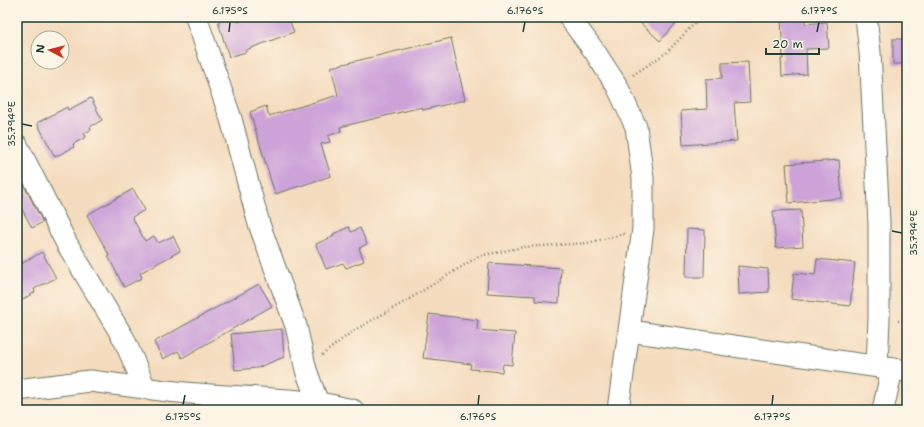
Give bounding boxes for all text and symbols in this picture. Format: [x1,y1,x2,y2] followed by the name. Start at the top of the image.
[212,4,248,17] text: 6.175°S
[507,4,544,17] text: 6.176°S
[801,4,838,17] text: 6.177°S
[30,30,70,70] north arrow
[766,30,819,56] scale bar
[772,36,803,52] text: 20 m
[33,43,49,54] text: N
[5,101,18,147] text: 35.794°E
[907,210,920,256] text: 35.794°E
[165,410,201,423] text: 6.175°S
[460,410,497,423] text: 6.176°S
[754,410,791,423] text: 6.177°S

